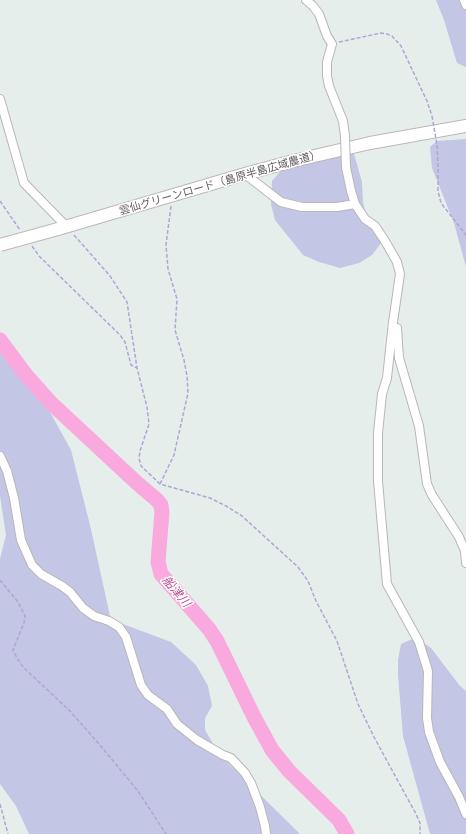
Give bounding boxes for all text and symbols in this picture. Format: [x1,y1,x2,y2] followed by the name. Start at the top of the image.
[118,148,322,218] street label: 雲仙グリーンロード（島原半島広域農道）
[159,574,193,610] water label: 船津川

